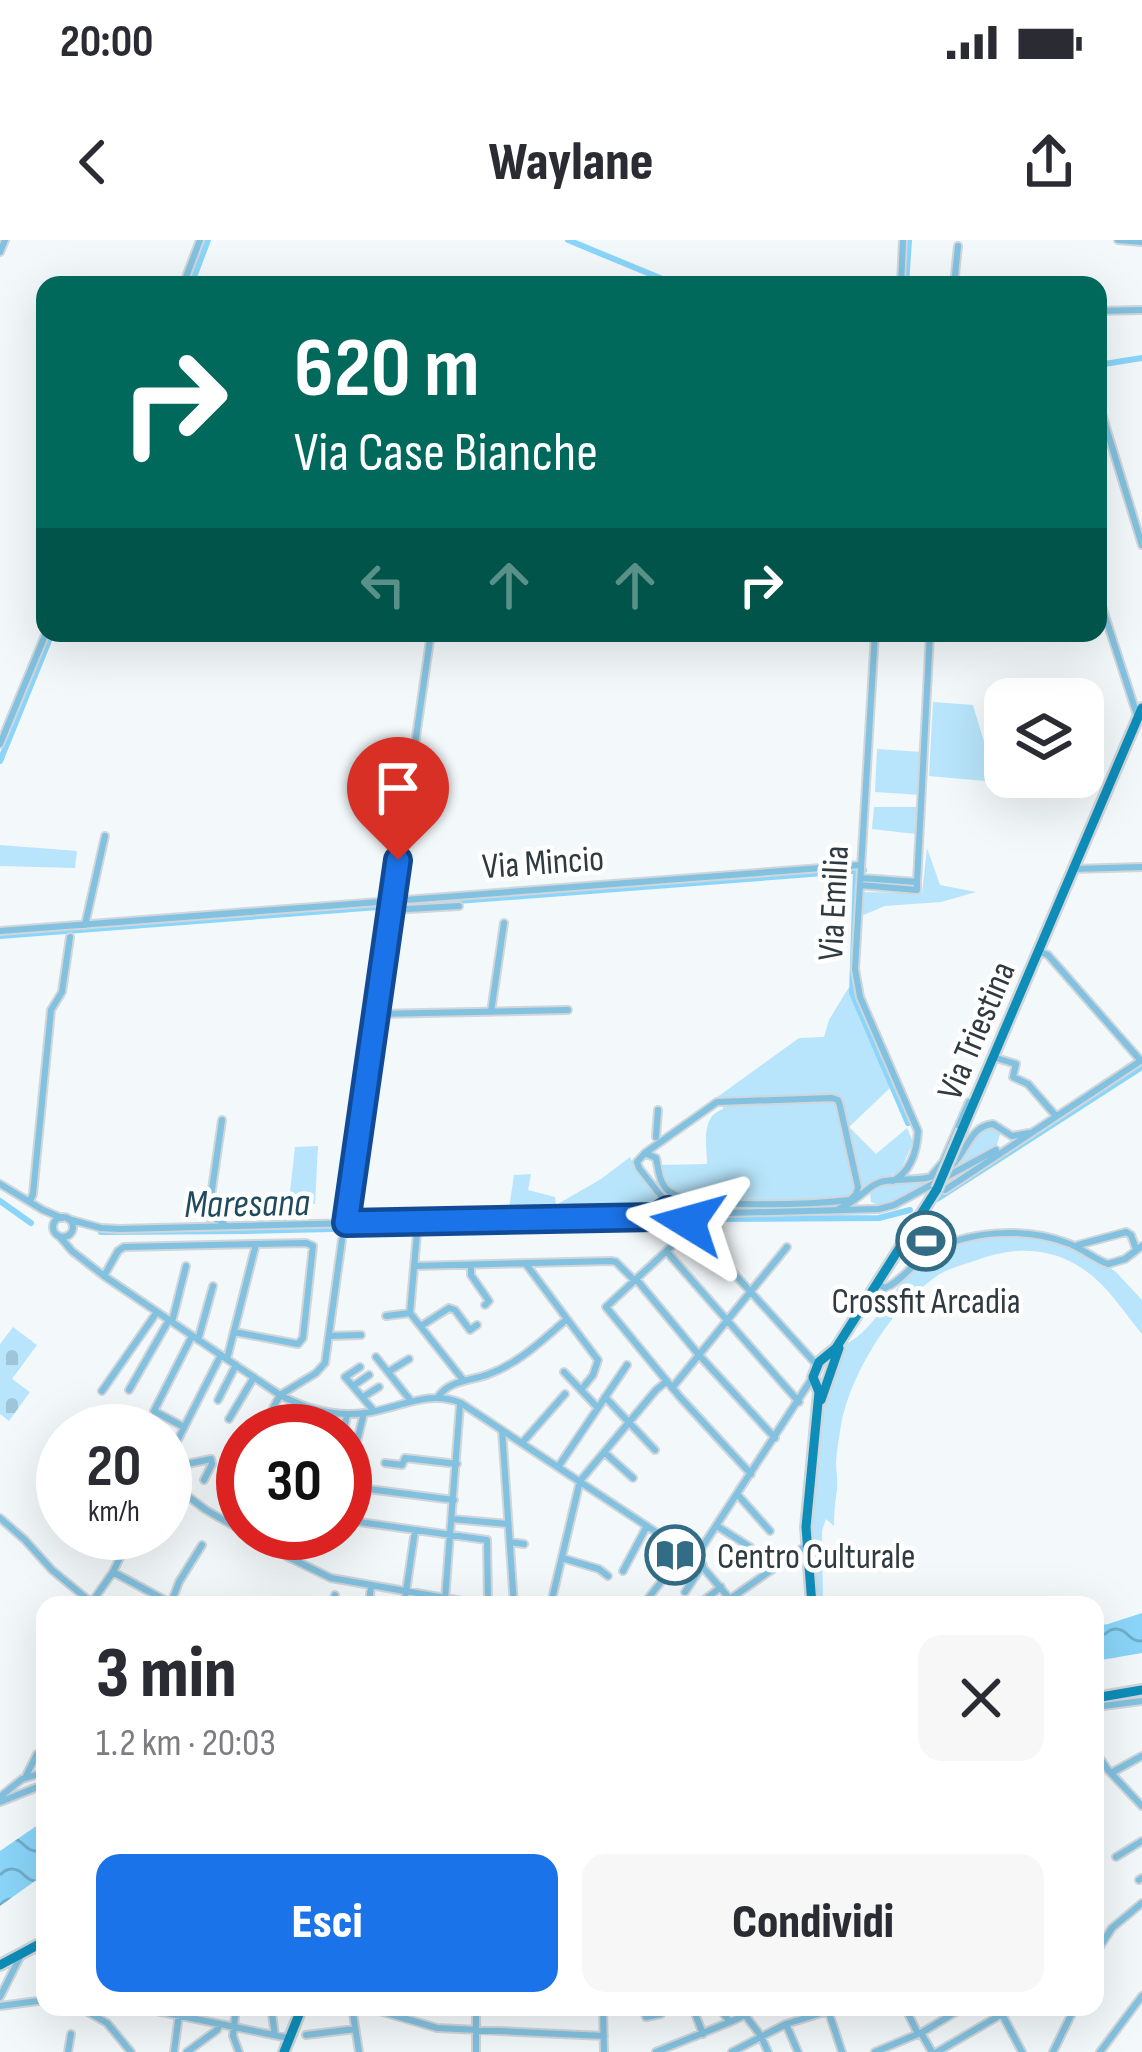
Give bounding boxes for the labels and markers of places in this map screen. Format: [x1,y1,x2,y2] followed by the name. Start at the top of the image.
[347,737,449,860] pin
[895,1210,957,1272] sports icon: Crossfit Arcadia
[831,1281,1021,1324] place label: Crossfit Arcadia
[644,1524,706,1586] library icon: Centro Culturale
[717,1536,916,1579] place label: Centro Culturale

